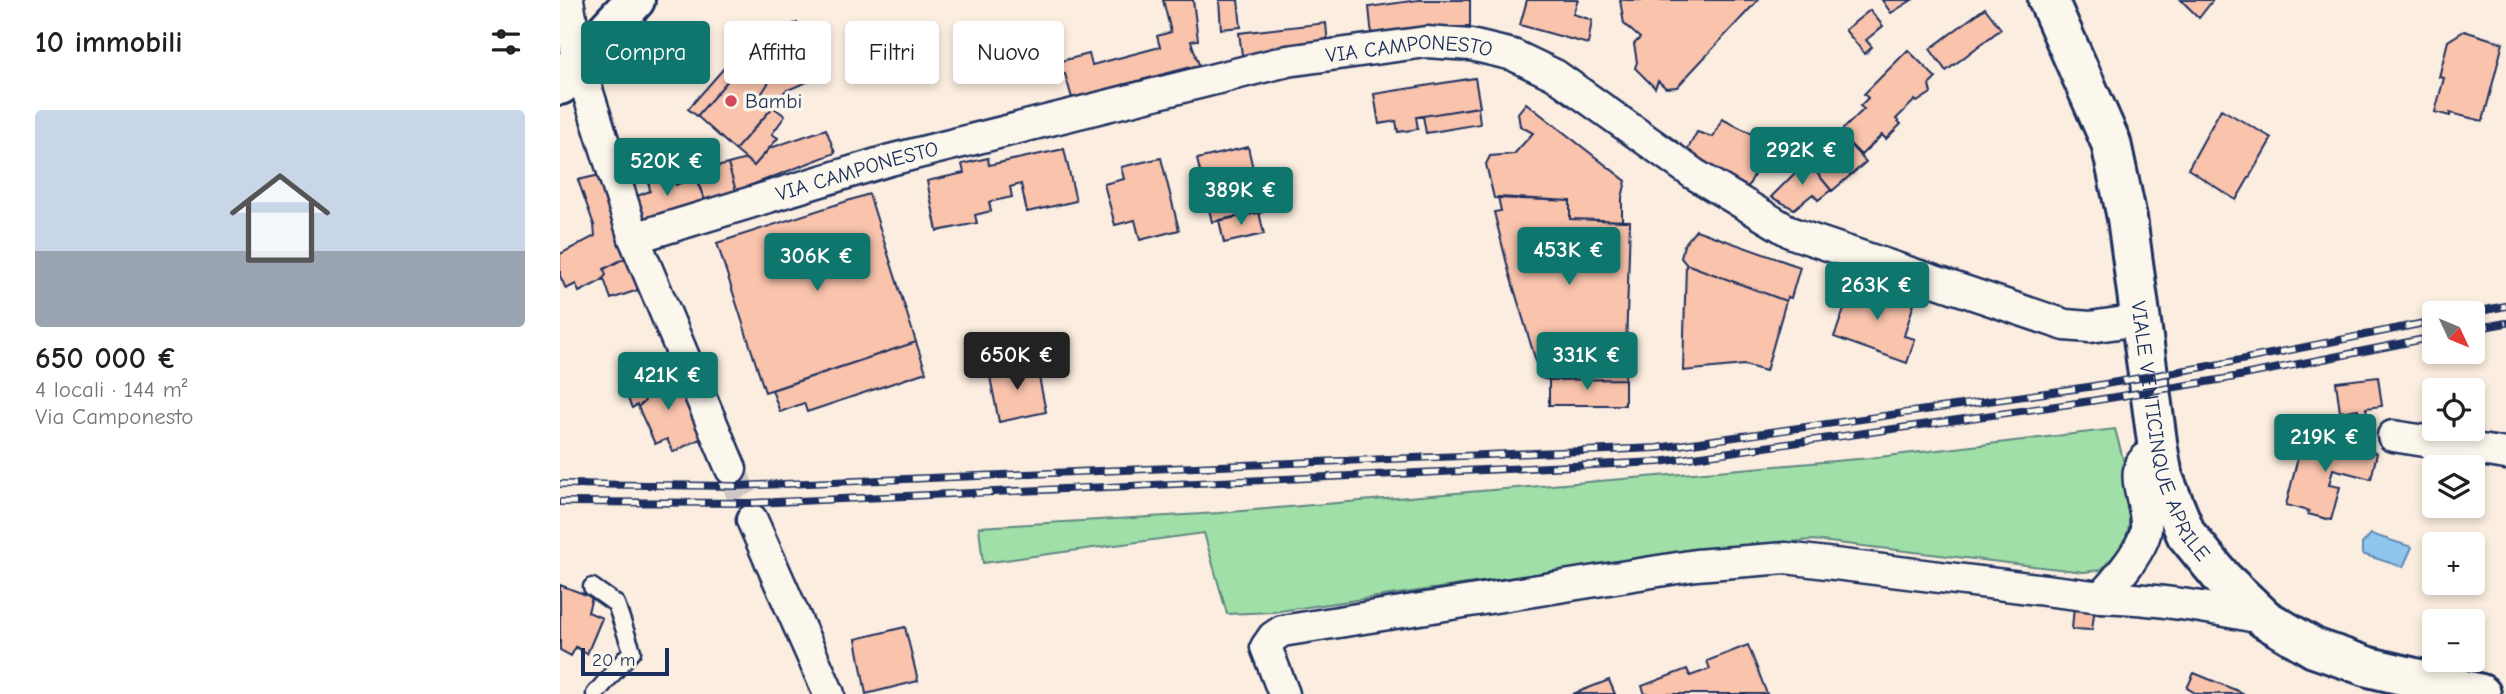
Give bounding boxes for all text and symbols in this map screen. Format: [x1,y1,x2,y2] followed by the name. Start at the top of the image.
[581,21,710,84] chip: Compra
[724,21,831,84] chip: Affitta
[845,21,939,84] chip: Filtri
[953,21,1064,84] chip: Nuovo
[487,23,525,61] icon: filters
[35,25,183,60] text: 10 immobili
[1324,29,1495,68] street label: VIA CAMPONESTO
[745,89,802,113] place label: Bambi
[723,93,739,109] marker: Bambi
[1745,128,1859,187] pin: 292K €
[773,136,941,206] street label: VIA CAMPONESTO
[1766,136,1838,163] text: 292K €
[610,138,724,198] pin: 520K €
[630,147,704,174] text: 520K €
[217,155,343,281] icon: home
[1184,168,1298,227] pin: 389K €
[1205,176,1277,203] text: 389K €
[1512,228,1626,287] pin: 453K €
[760,233,874,293] pin: 306K €
[1533,236,1605,263] text: 453K €
[780,242,854,269] text: 306K €
[1820,262,1934,322] pin: 263K €
[1841,271,1913,298] text: 263K €
[2126,300,2215,566] street label: VIALE VENTICINQUE APRILE
[2422,301,2485,364] north arrow
[2422,301,2485,672] map controls
[960,332,1074,392] pin: 650K €
[1530,332,1644,392] pin: 331K €
[35,341,177,376] text: 650 000 €
[980,341,1054,368] text: 650K €
[1553,341,1621,368] text: 331K €
[611,352,725,412] pin: 421K €
[634,361,702,388] text: 421K €
[35,376,187,403] text: 4 locali · 144 m²
[2422,378,2485,441] button: locate
[35,403,193,430] text: Via Camponesto
[2268,414,2382,474] pin: 219K €
[2290,423,2360,450] text: 219K €
[2422,455,2485,518] button: layers
[2422,532,2485,595] button: +
[2422,609,2485,672] button: −
[581,645,668,677] scale bar
[592,649,636,671] text: 20 m

